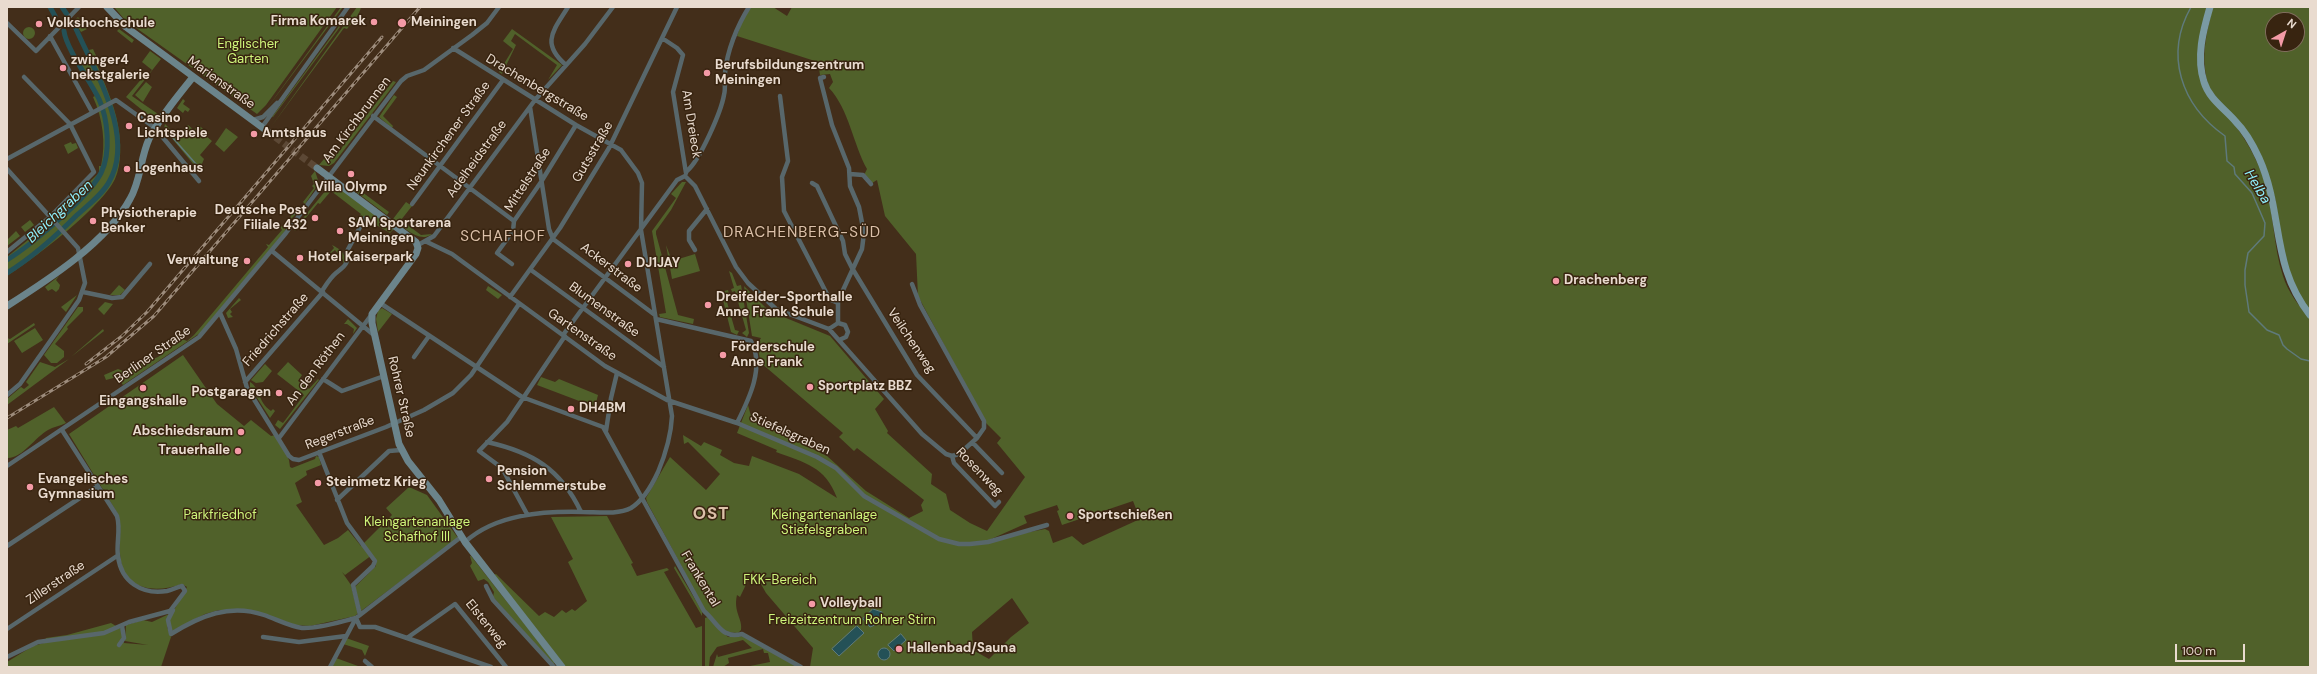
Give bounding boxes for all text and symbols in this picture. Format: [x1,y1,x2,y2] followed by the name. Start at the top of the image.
[2265,12,2305,52] north arrow
[271,14,366,30] place label: Firma Komarek
[411,15,477,31] place label: Meiningen
[2284,15,2299,31] text: N
[47,16,155,32] place label: Volkshochschule
[369,17,379,27] marker: Firma Komarek
[396,17,408,29] marker: Meiningen
[34,19,44,29] marker: Volkshochschule
[217,37,279,68] park label: Englischer Garten
[483,51,591,125] street label: Drachenbergstraße
[71,53,150,84] place label: zwinger4 nekstgalerie
[184,53,258,113] street label: Marienstraße
[715,58,864,89] place label: Berufsbildungszentrum Meiningen
[58,63,68,73] marker: zwinger4 nekstgalerie
[702,68,712,78] marker: Berufsbildungszentrum Meiningen
[319,74,395,166] street label: Am Kirchbrunnen
[404,78,494,194] street label: Neunkirchener Straße
[678,89,704,159] street label: Am Dreieck
[137,111,207,142] place label: Casino Lichtspiele
[444,117,510,201] street label: Adelheidstraße
[569,119,617,185] street label: Gutsstraße
[124,121,134,131] marker: Casino Lichtspiele
[262,126,327,142] place label: Amtshaus
[249,129,259,139] marker: Amtshaus
[501,145,555,215] street label: Mittelstraße
[135,161,203,177] place label: Logenhaus
[122,164,132,174] marker: Logenhaus
[2240,167,2274,207] water label: Helba
[346,169,356,179] marker: Villa Olymp
[23,177,97,247] water label: Bleichgraben
[315,180,387,196] place label: Villa Olymp
[215,203,307,234] place label: Deutsche Post Filiale 432
[101,206,197,237] place label: Physiotherapie Benker
[310,213,320,223] marker: Deutsche Post Filiale 432
[88,216,98,226] marker: Physiotherapie Benker
[348,216,451,247] place label: SAM Sportarena Meiningen
[723,224,881,242] district label: DRACHENBERG-SÜD
[335,226,345,236] marker: SAM Sportarena Meiningen
[460,228,546,246] district label: SCHAFHOF
[577,240,645,296] street label: Ackerstraße
[308,250,413,266] place label: Hotel Kaiserpark
[167,253,239,269] place label: Verwaltung
[295,253,305,263] marker: Hotel Kaiserpark
[242,256,252,266] marker: Verwaltung
[636,256,680,272] place label: DJ1JAY
[623,259,633,269] marker: DJ1JAY
[1564,273,1647,289] place label: Drachenberg
[1551,276,1561,286] marker: Drachenberg
[566,279,642,341] street label: Blumenstraße
[240,290,312,370] street label: Friedrichstraße
[716,290,852,321] place label: Dreifelder-Sporthalle Anne Frank Schule
[703,300,713,310] marker: Dreifelder-Sporthalle Anne Frank Schule
[883,305,939,377] street label: Veilchenweg
[545,306,619,364] street label: Gartenstraße
[112,323,194,387] street label: Berliner Straße
[283,329,349,409] street label: An den Röthen
[731,340,815,371] place label: Förderschule Anne Frank
[718,350,728,360] marker: Förderschule Anne Frank
[384,355,418,439] street label: Rohrer Straße
[818,379,912,395] place label: Sportplatz BBZ
[805,382,815,392] marker: Sportplatz BBZ
[138,383,148,393] marker: Eingangshalle
[191,385,271,401] place label: Postgaragen
[274,388,284,398] marker: Postgaragen
[99,394,187,410] place label: Eingangshalle
[579,401,626,417] place label: DH4BM
[566,404,576,414] marker: DH4BM
[747,409,833,459] street label: Stiefelsgraben
[303,413,377,453] street label: Regerstraße
[132,424,233,440] place label: Abschiedsraum
[236,427,246,437] marker: Abschiedsraum
[158,443,230,459] place label: Trauerhalle
[952,445,1006,499] street label: Rosenweg
[233,446,243,456] marker: Trauerhalle
[497,464,606,495] place label: Pension Schlemmerstube
[38,472,128,503] place label: Evangelisches Gymnasium
[484,474,494,484] marker: Pension Schlemmerstube
[326,475,427,491] place label: Steinmetz Krieg
[313,478,323,488] marker: Steinmetz Krieg
[25,482,35,492] marker: Evangelisches Gymnasium
[693,505,729,525] district label: OST
[183,508,257,524] park label: Parkfriedhof
[771,508,877,539] park label: Kleingartenanlage Stiefelsgraben
[1078,508,1172,524] place label: Sportschießen
[1065,511,1075,521] marker: Sportschießen
[364,515,470,546] park label: Kleingartenanlage Schafhof III
[677,548,723,610] street label: Frankental
[24,558,88,608] street label: Zillerstraße
[743,573,817,589] park label: FKK-Bereich
[820,596,882,612] place label: Volleyball
[462,597,510,651] street label: Elsterweg
[807,599,817,609] marker: Volleyball
[768,613,936,629] park label: Freizeitzentrum Rohrer Stirn
[2177,636,2247,662] scale bar
[907,641,1016,657] place label: Hallenbad/Sauna
[2182,643,2216,659] text: 100 m
[894,644,904,654] marker: Hallenbad/Sauna

